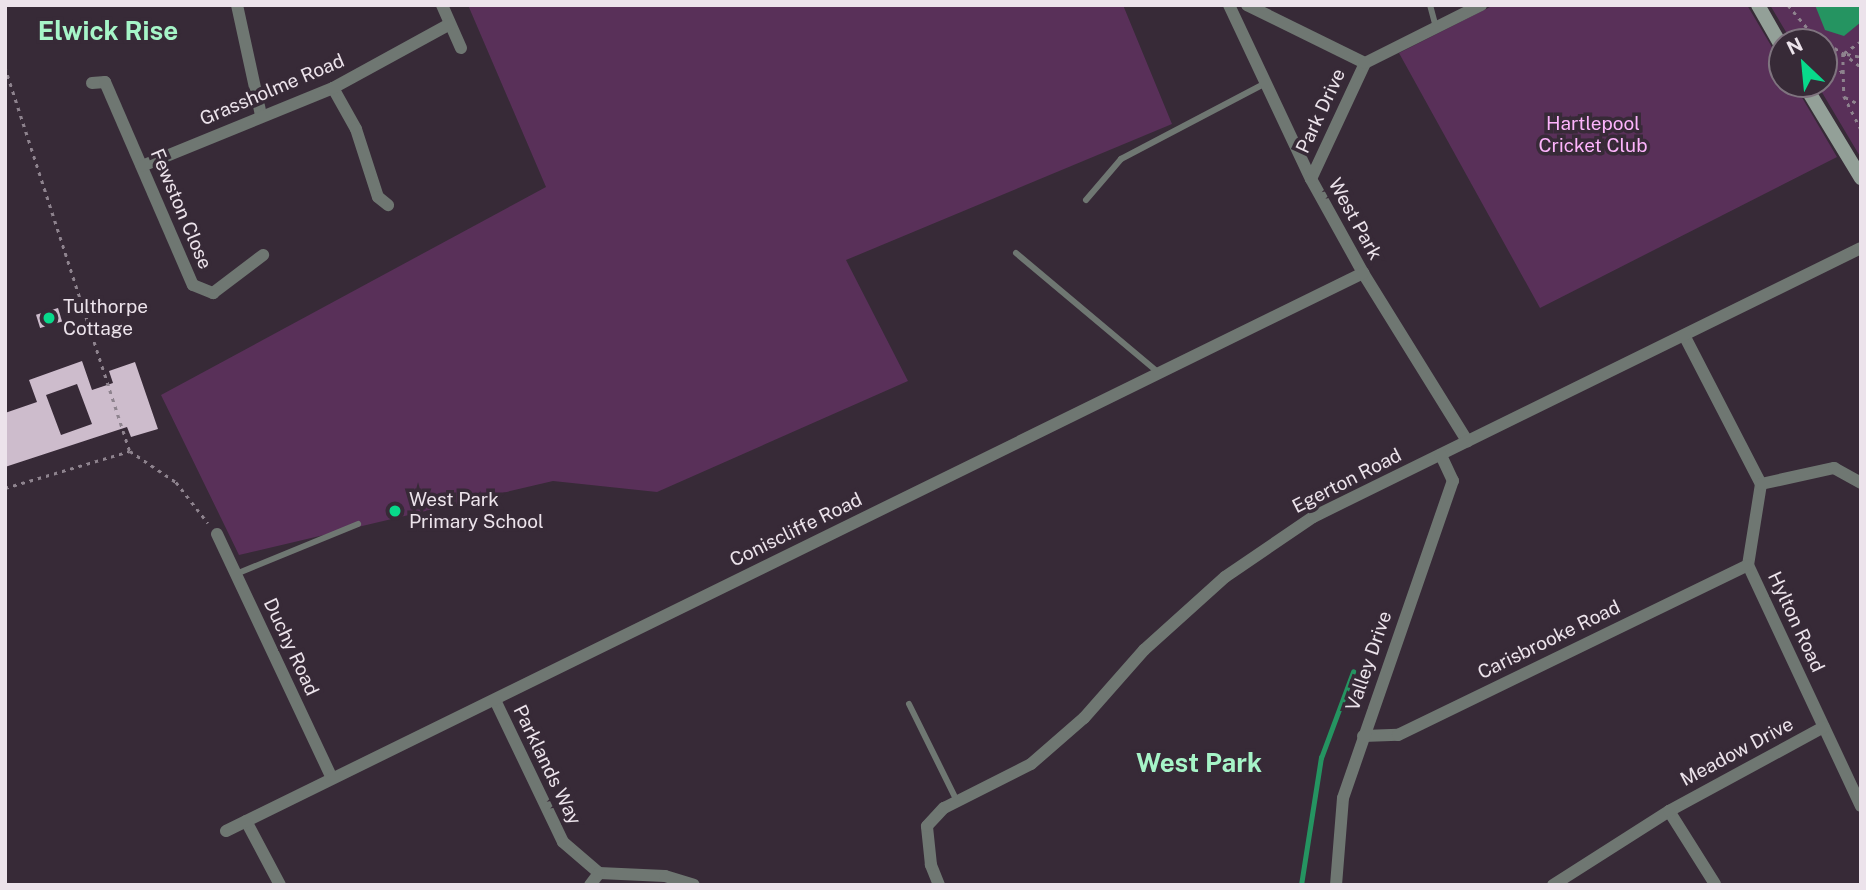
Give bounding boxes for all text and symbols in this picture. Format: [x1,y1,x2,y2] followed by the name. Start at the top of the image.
[38,15,178,47] district label: Elwick Rise
[1768,28,1838,98] north arrow
[1783,33,1806,59] text: N
[196,49,348,131] street label: Grassholme Road
[1292,65,1350,157] street label: Park Drive
[1539,113,1647,157] park label: Hartlepool Cricket Club
[145,145,217,273] street label: Fewston Close
[1323,174,1387,264] street label: West Park
[63,296,148,340] place label: Tulthorpe Cottage
[41,310,57,326] marker: Tulthorpe Cottage
[1289,444,1405,518] street label: Egerton Road
[726,488,866,572] street label: Coniscliffe Road
[409,489,544,533] place label: West Park Primary School
[387,503,403,519] marker: West Park Primary School
[1763,568,1829,676] street label: Hylton Road
[259,595,323,699] street label: Duchy Road
[1474,596,1624,684] street label: Carisbrooke Road
[1341,608,1397,714] street label: Valley Drive
[508,701,586,829] street label: Parklands Way
[1677,713,1797,791] street label: Meadow Drive
[1136,747,1262,779] district label: West Park

